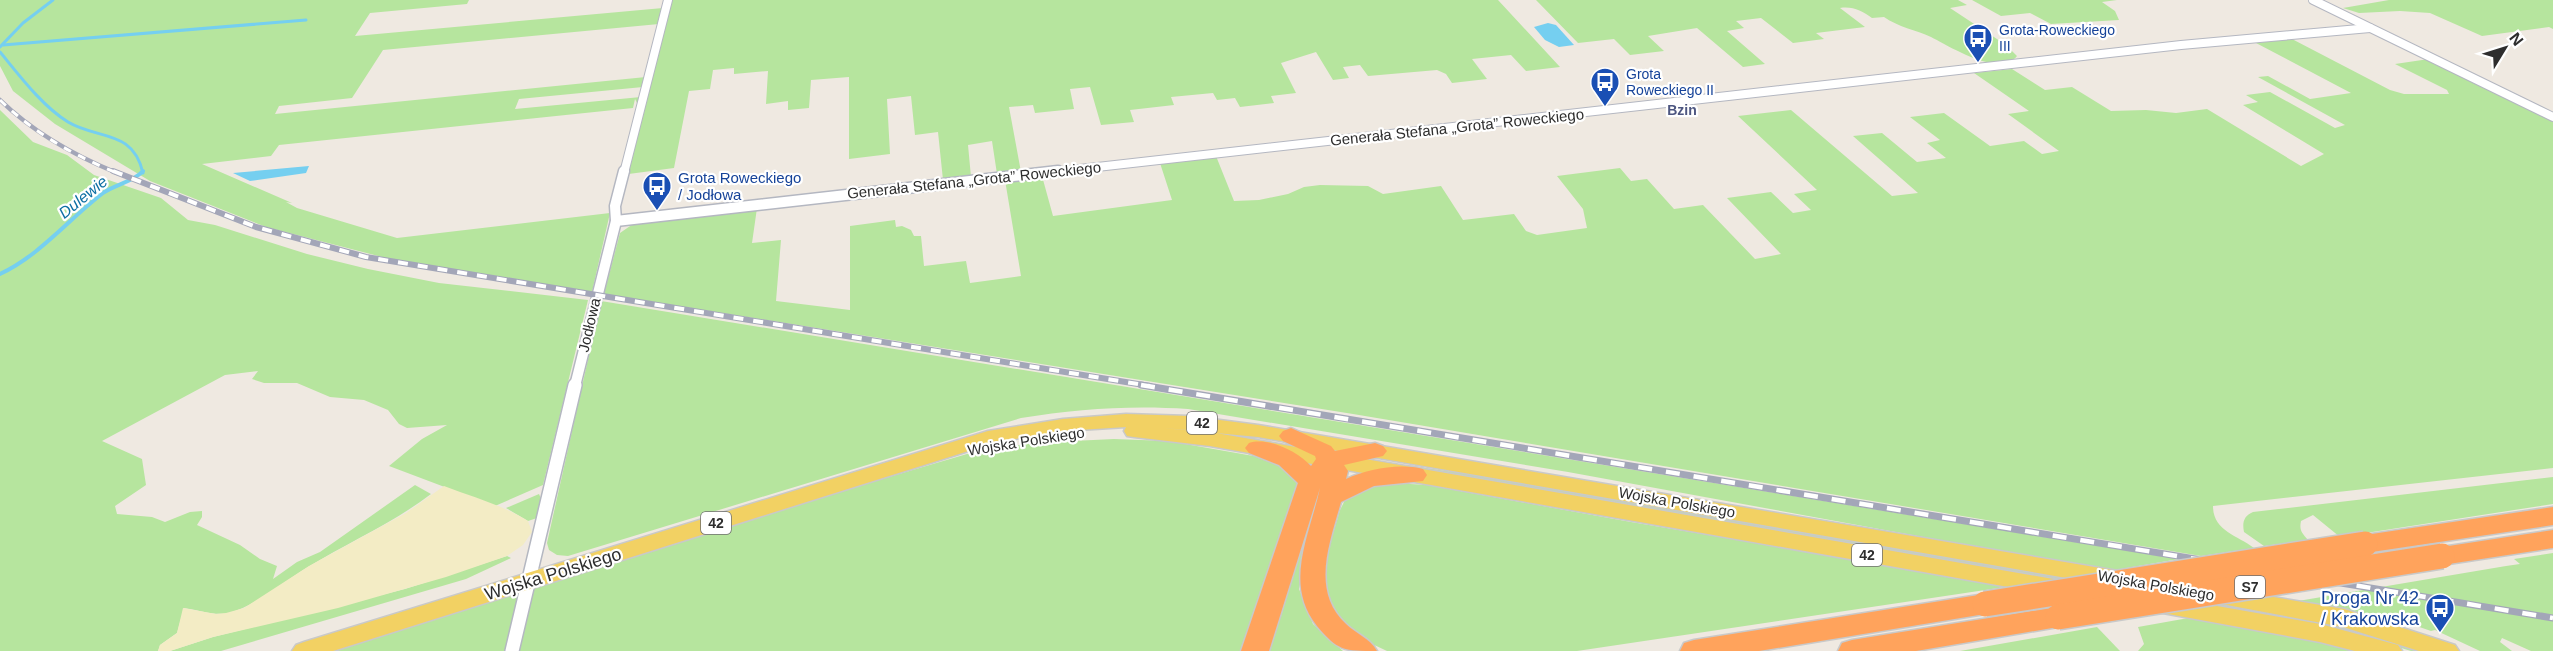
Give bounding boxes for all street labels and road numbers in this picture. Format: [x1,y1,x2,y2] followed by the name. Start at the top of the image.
[1329,105,1585,149] street label: Generała Stefana „Grota” Roweckiego
[846,158,1102,202] street label: Generała Stefana „Grota” Roweckiego
[575,296,604,354] street label: Jodłowa
[1187,412,1217,434] road number: 42
[966,423,1086,459] street label: Wojska Polskiego
[1617,483,1737,521] street label: Wojska Polskiego
[701,512,731,534] road number: 42
[482,544,624,604] street label: Wojska Polskiego
[1852,544,1882,566] road number: 42
[2096,566,2216,604] street label: Wojska Polskiego
[2235,576,2265,598] road number: S7

